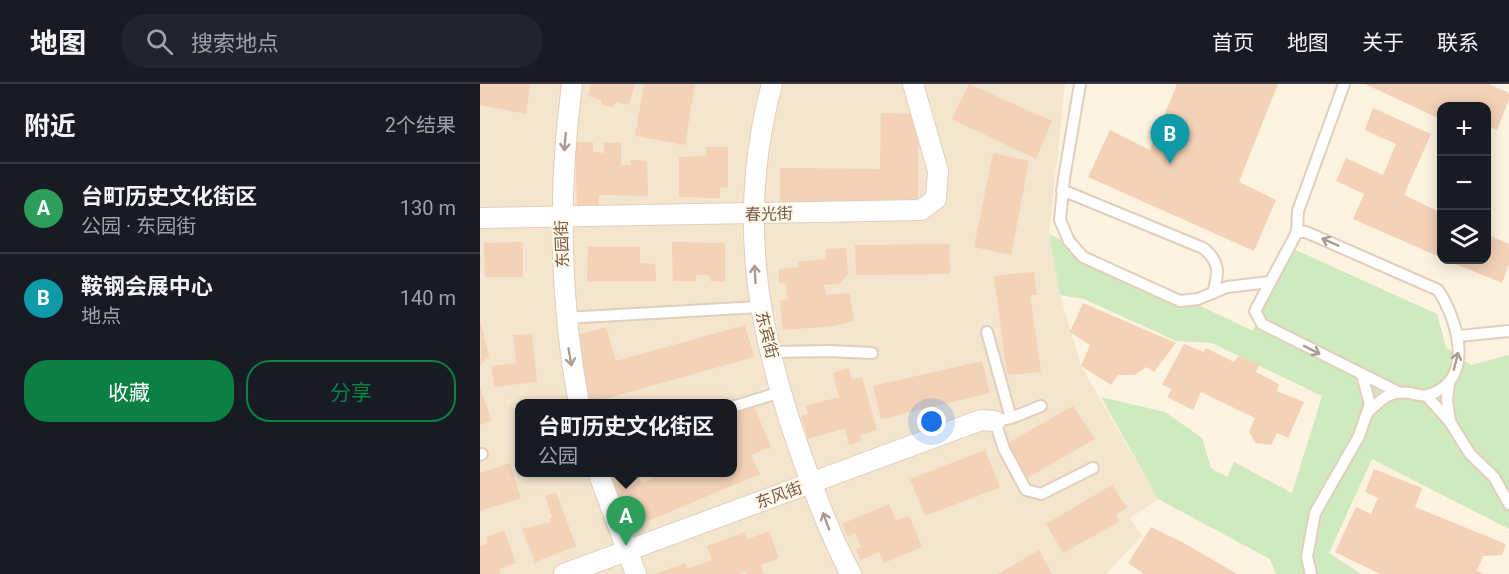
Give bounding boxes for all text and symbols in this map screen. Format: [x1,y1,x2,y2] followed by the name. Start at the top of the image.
[122,14,542,68] search box
[143,25,176,58] icon: search
[30,27,86,60] text: 地图
[191,31,279,56] text: 搜索地点
[1212,31,1254,55] text: 首页
[1287,31,1329,55] text: 地图
[1362,31,1404,55] text: 关于
[1437,31,1479,55] text: 联系
[1437,102,1491,264] map controls
[1437,102,1491,156] button: +
[24,111,76,141] text: 附近
[385,113,456,137] text: 2个结果
[1150,115,1190,164] pin: B
[559,132,570,151] one-way arrow
[1437,156,1491,210] button: −
[81,184,257,209] text: 台町历史文化街区
[37,196,50,220] text: A
[400,196,456,220] text: 130 m
[745,204,793,224] street label: 春光街
[1437,210,1491,264] button: layers
[81,214,196,238] text: 公园 · 东园街
[552,220,572,268] street label: 东园街
[1321,236,1339,248] one-way arrow
[750,264,761,284] one-way arrow
[81,274,213,299] text: 鞍钢会展中心
[37,286,50,310] text: B
[400,286,456,310] text: 140 m
[81,304,121,328] text: 地点
[752,309,782,361] street label: 东宾街
[1302,345,1320,356] one-way arrow
[565,347,576,367] one-way arrow
[1451,352,1463,371] one-way arrow
[24,360,234,422] button: 收藏
[246,360,456,422] button: 分享
[515,399,737,477] popup
[917,407,946,436] your location
[538,414,714,439] text: 台町历史文化街区
[538,444,578,468] text: 公园
[753,478,805,512] street label: 东风街
[606,496,646,546] pin: A
[819,513,830,531] one-way arrow

